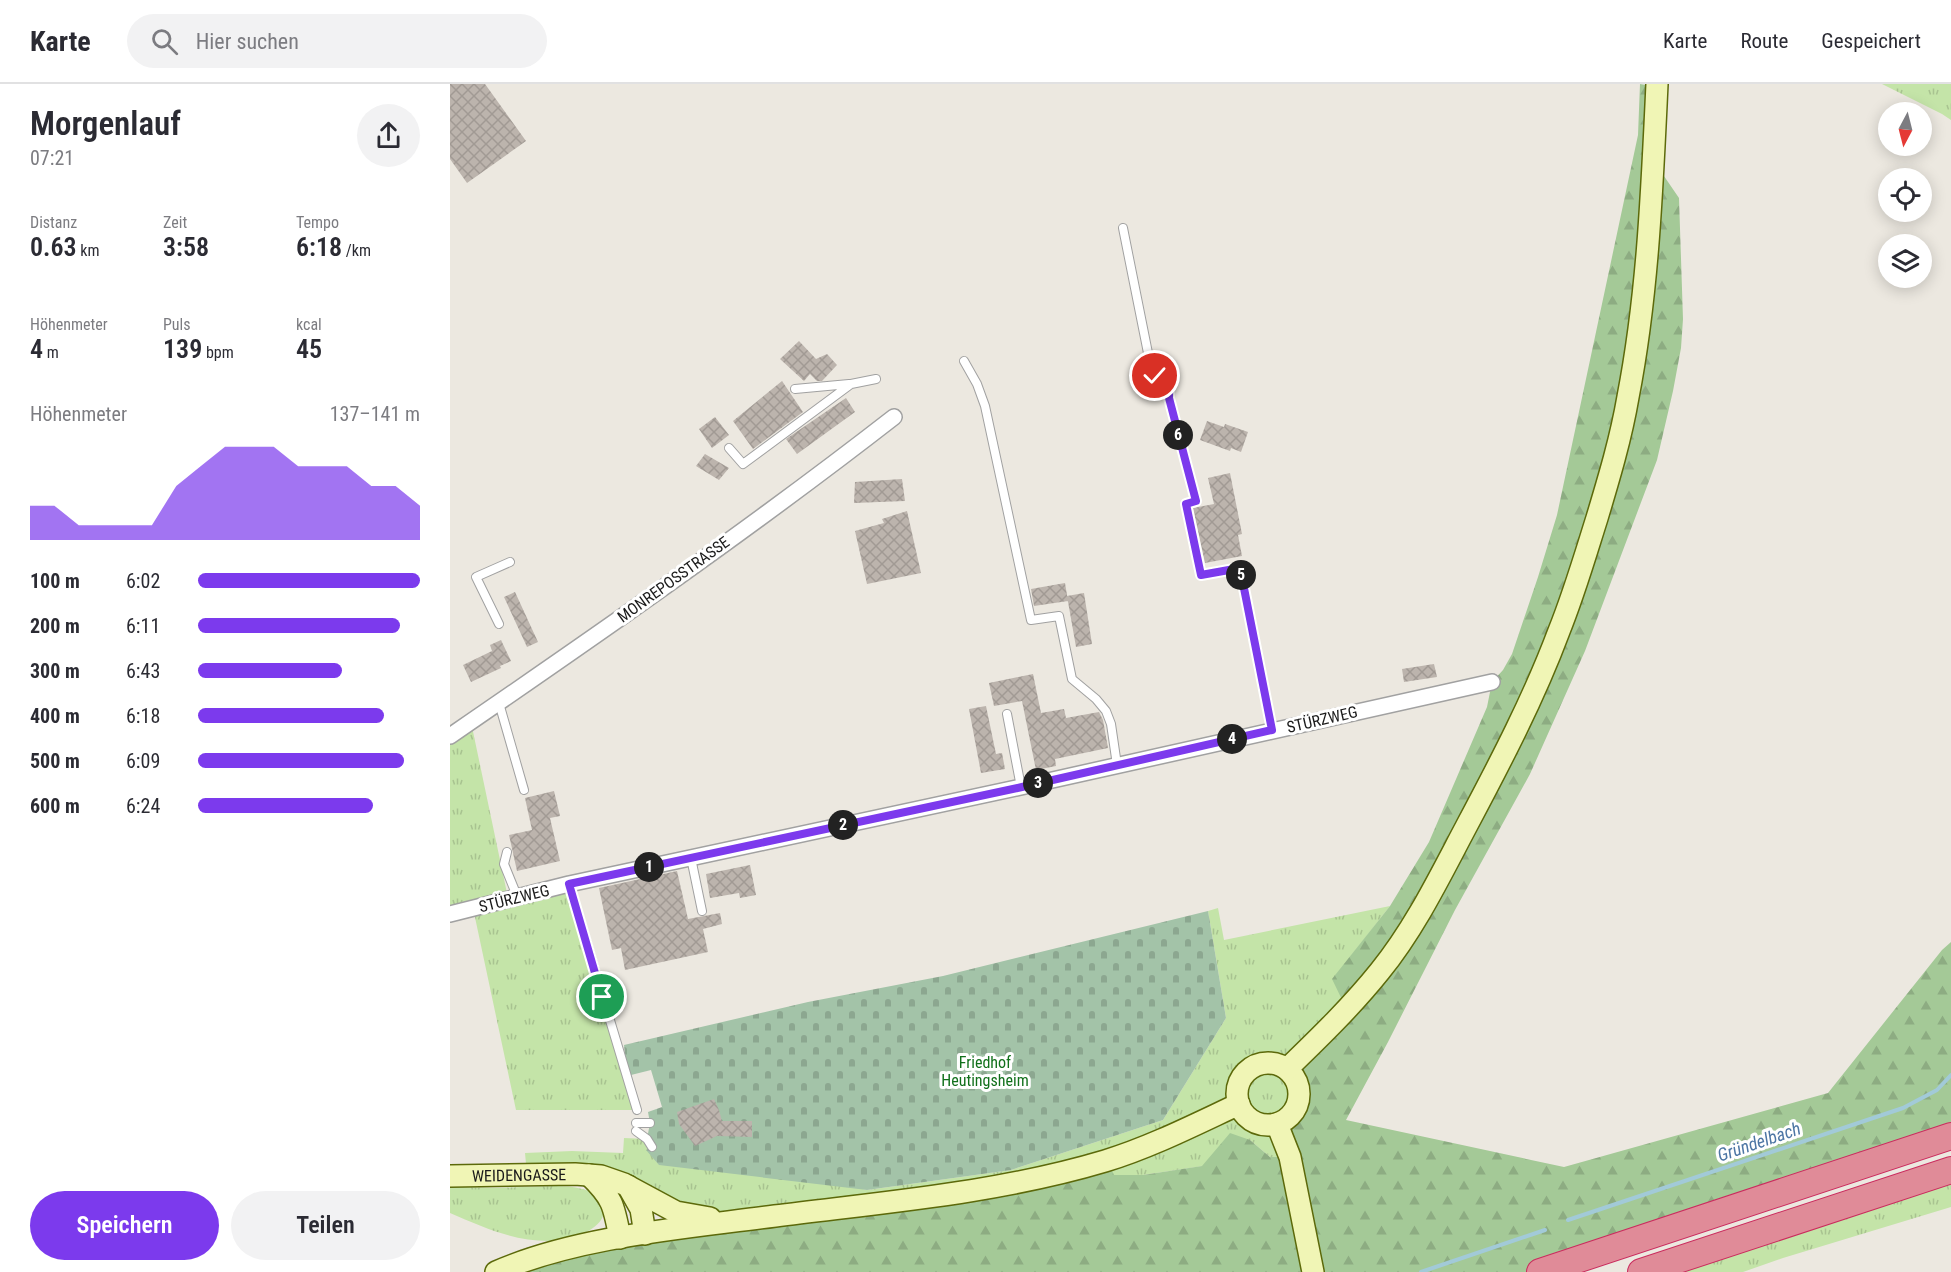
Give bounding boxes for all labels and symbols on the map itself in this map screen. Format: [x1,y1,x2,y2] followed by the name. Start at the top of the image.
[1878,102,1932,156] north arrow
[1129,350,1180,401] pin
[1163,420,1193,450] pin: 6
[614,532,733,626] street label: MONREPOSSTRASSE
[1226,560,1256,590] pin: 5
[1285,702,1359,737] street label: STÜRZWEG
[1217,724,1247,754] pin: 4
[1023,768,1053,798] pin: 3
[828,810,858,840] pin: 2
[634,852,664,882] pin: 1
[477,881,551,916] street label: STÜRZWEG
[576,971,627,1022] pin
[941,1053,1029,1090] park label: Friedhof Heutingsheim
[1714,1117,1803,1166] water label: Gründelbach
[472,1165,566,1186] street label: WEIDENGASSE

